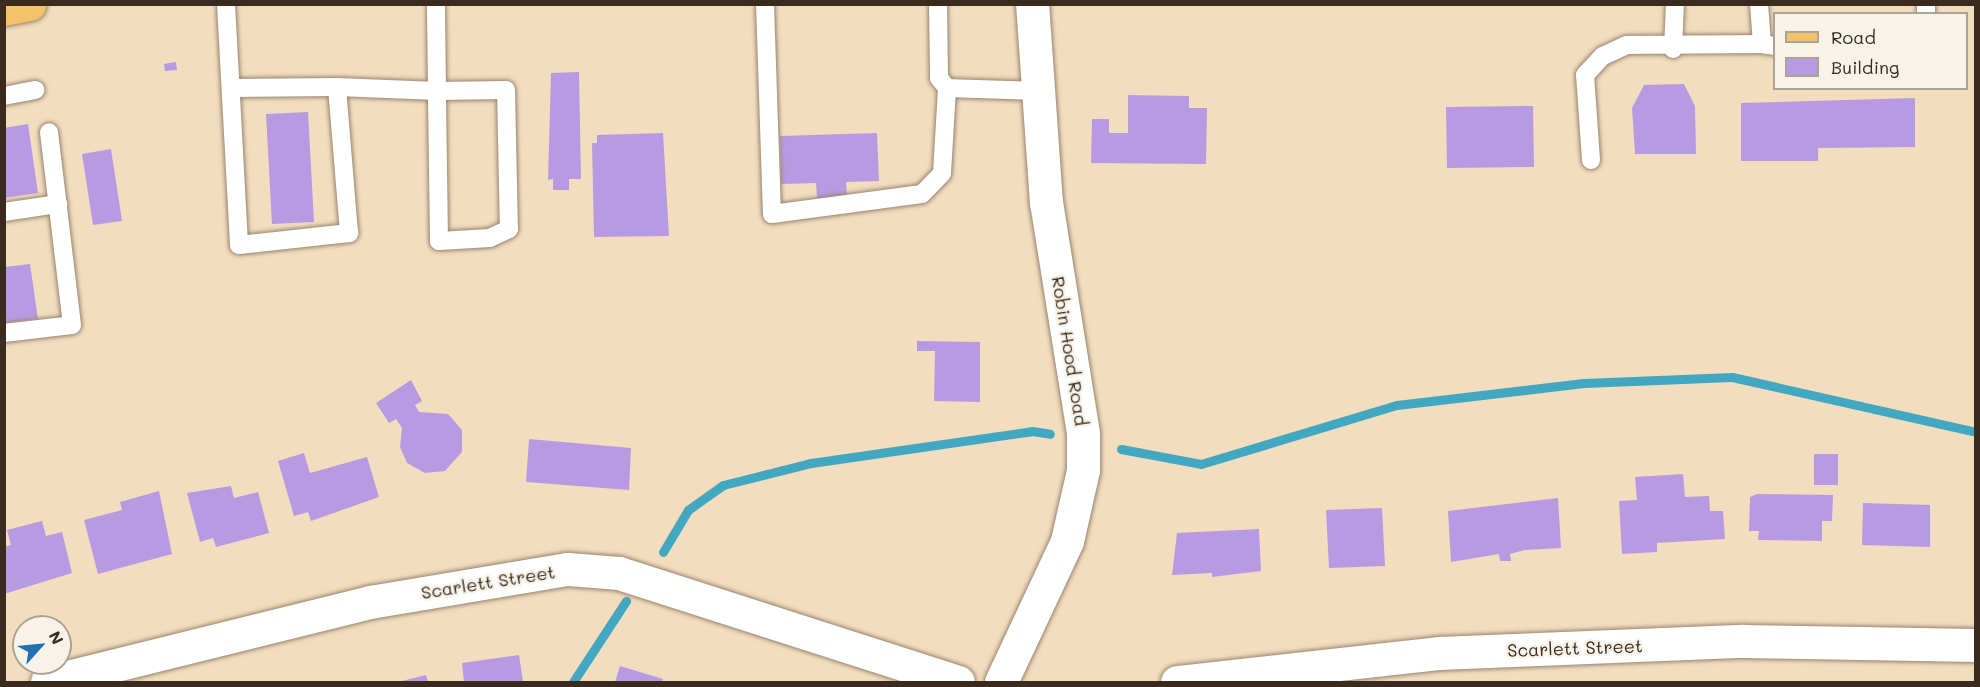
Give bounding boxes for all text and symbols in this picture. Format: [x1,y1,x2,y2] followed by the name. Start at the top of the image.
[1773,12,1968,90] legend
[1831,25,1876,49] text: Road
[1831,55,1899,79] text: Building
[1048,275,1092,427] street label: Robin Hood Road
[419,561,557,603] street label: Scarlett Street
[12,615,72,675] north arrow
[45,627,69,648] text: N
[1507,635,1643,661] street label: Scarlett Street

